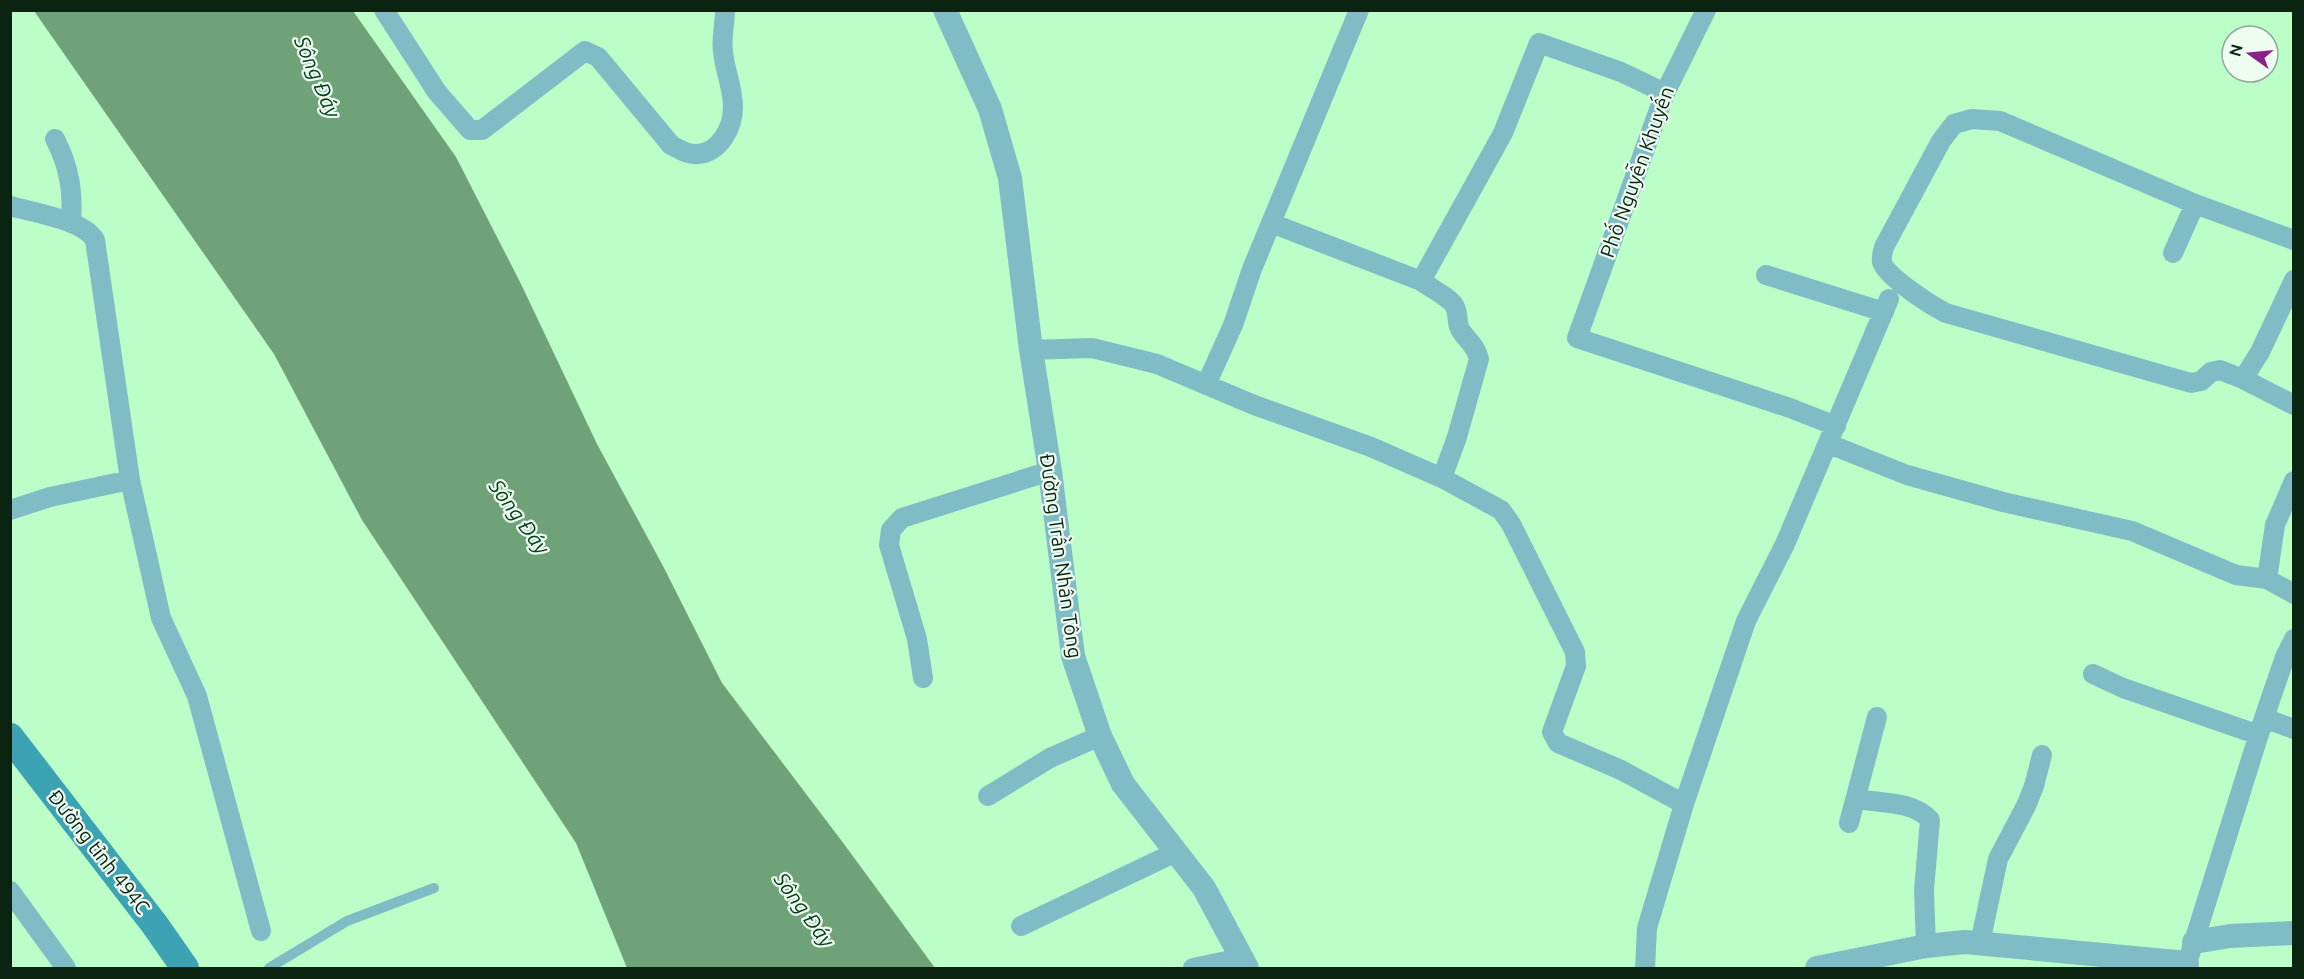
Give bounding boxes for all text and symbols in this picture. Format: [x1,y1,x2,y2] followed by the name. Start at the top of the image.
[2220,24,2280,84] north arrow
[290,31,346,122] water label: Sông Đáy
[2225,42,2246,58] text: N
[1592,82,1678,261] street label: Phố Nguyễn Khuyến
[1036,452,1090,660] street label: Đường Trần Nhân Tông
[484,474,555,559] water label: Sông Đáy
[44,785,155,918] street label: Đường tỉnh 494C
[769,867,840,952] water label: Sông Đáy

